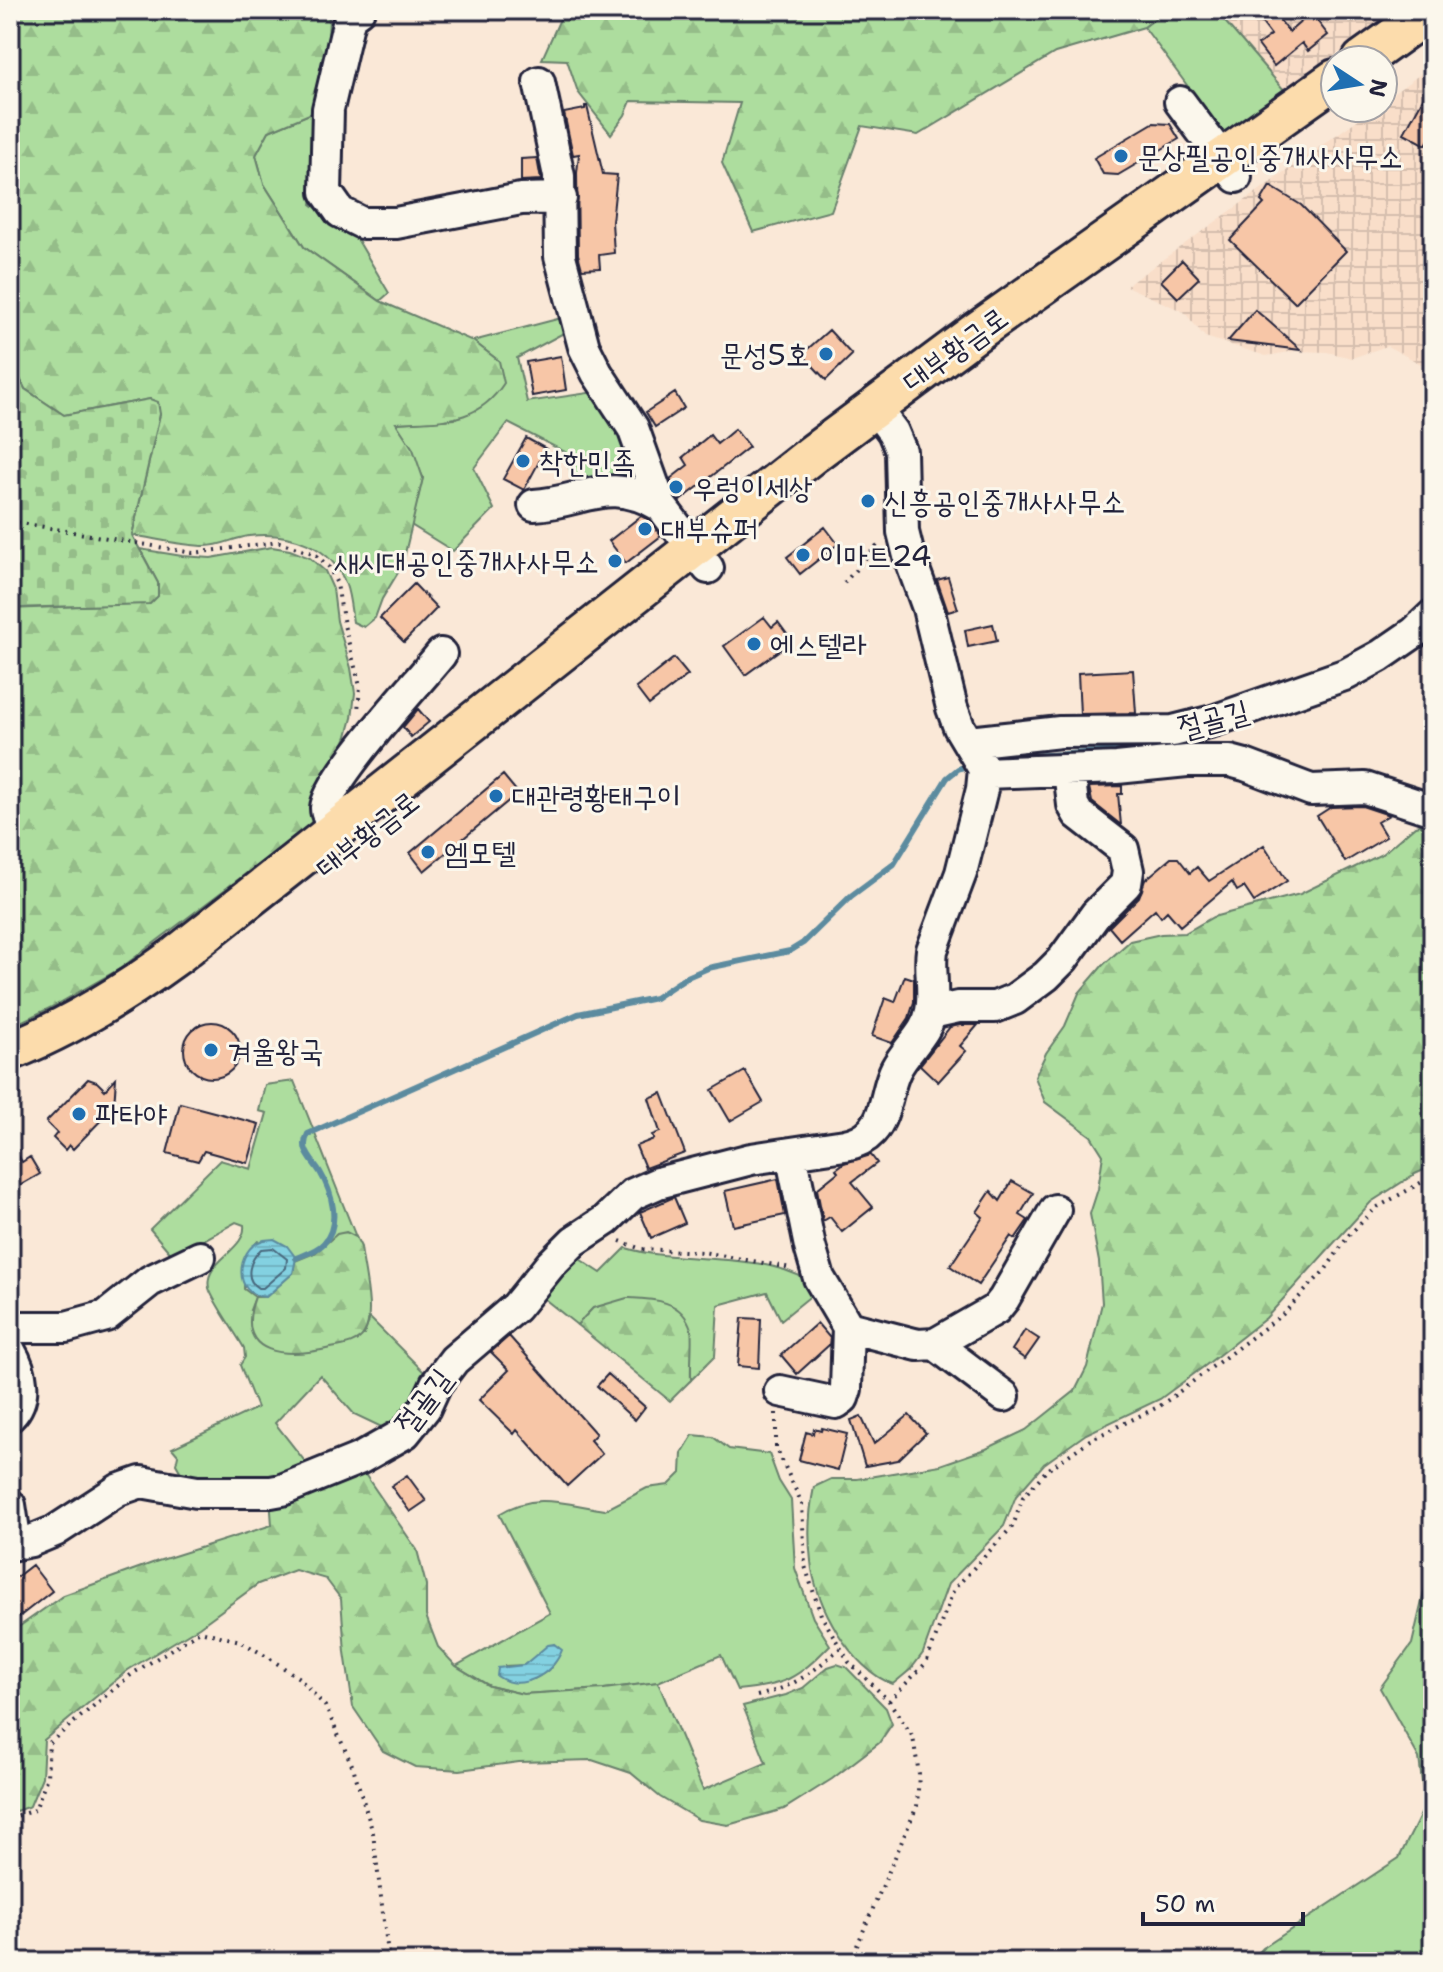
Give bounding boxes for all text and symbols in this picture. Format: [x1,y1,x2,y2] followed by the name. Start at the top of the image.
[1319,44,1399,124] north arrow
[1362,77,1394,100] text: N
[1137,136,1403,177] place label: 문상필공인중개사사무소
[1112,147,1130,165] marker: 문상필공인중개사사무소
[894,297,1016,401] street label: 대부황금로
[719,334,810,375] place label: 문성5호
[817,345,835,363] marker: 문성5호
[539,441,636,482] place label: 착한민족
[514,452,532,470] marker: 착한민족
[692,467,813,508] place label: 우렁이세상
[667,478,685,496] marker: 우렁이세상
[884,481,1125,522] place label: 신흥공인중개사사무소
[859,492,877,510] marker: 신흥공인중개사사무소
[661,509,758,550] place label: 대부슈퍼
[636,520,654,538] marker: 대부슈퍼
[819,535,932,576] place label: 이마트24
[333,541,599,582] place label: 새시대공인중개사사무소
[794,546,812,564] marker: 이마트24
[606,552,624,570] marker: 새시대공인중개사사무소
[770,624,867,665] place label: 에스텔라
[745,635,763,653] marker: 에스텔라
[1173,690,1253,748] street label: 절골길
[512,776,681,817] place label: 대관령황태구이
[307,781,427,887] street label: 대부황금로
[487,787,505,805] marker: 대관령황태구이
[444,832,516,873] place label: 엠모텔
[419,843,437,861] marker: 엠모텔
[227,1030,324,1071] place label: 겨울왕국
[202,1041,220,1059] marker: 겨울왕국
[95,1094,167,1135] place label: 파타야
[70,1105,88,1123] marker: 파타야
[385,1360,461,1442] street label: 절골길
[1143,1876,1303,1926] scale bar
[1155,1888,1215,1920] text: 50 m

